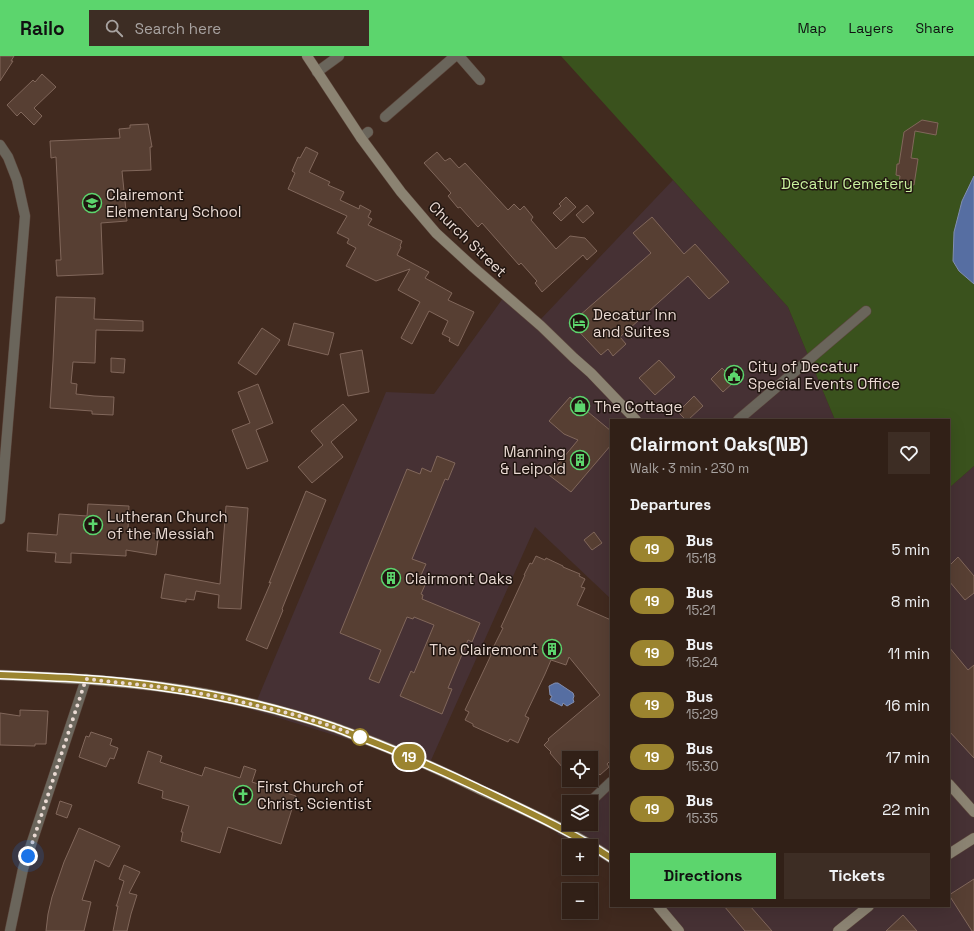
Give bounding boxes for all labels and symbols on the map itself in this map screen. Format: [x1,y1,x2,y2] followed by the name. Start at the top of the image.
[781,174,913,193] park label: Decatur Cemetery
[106,185,242,221] place label: Clairemont Elementary School
[81,192,103,214] school or university icon: Clairemont Elementary School
[425,197,511,281] street label: Church Street
[593,305,677,341] place label: Decatur Inn and Suites
[568,312,590,334] hotel icon: Decatur Inn and Suites
[748,357,900,393] place label: City of Decatur Special Events Office
[723,364,745,386] public building icon: City of Decatur Special Events Office
[569,395,591,417] shop icon: The Cottage
[594,397,682,416] place label: The Cottage
[500,442,566,478] place label: Manning & Leipold
[569,449,591,471] building icon: Manning & Leipold
[107,507,228,543] place label: Lutheran Church of the Messiah
[82,514,104,536] church icon: Lutheran Church of the Messiah
[380,567,402,589] building icon: Clairmont Oaks
[405,569,513,588] place label: Clairmont Oaks
[541,638,563,660] building icon: The Clairemont
[429,640,538,659] place label: The Clairemont
[351,728,369,746] unlabelled marker
[391,744,427,770] line badge: 19
[257,777,372,813] place label: First Church of Christ, Scientist
[232,784,254,806] church icon: First Church of Christ, Scientist
[18,846,38,866] your location

